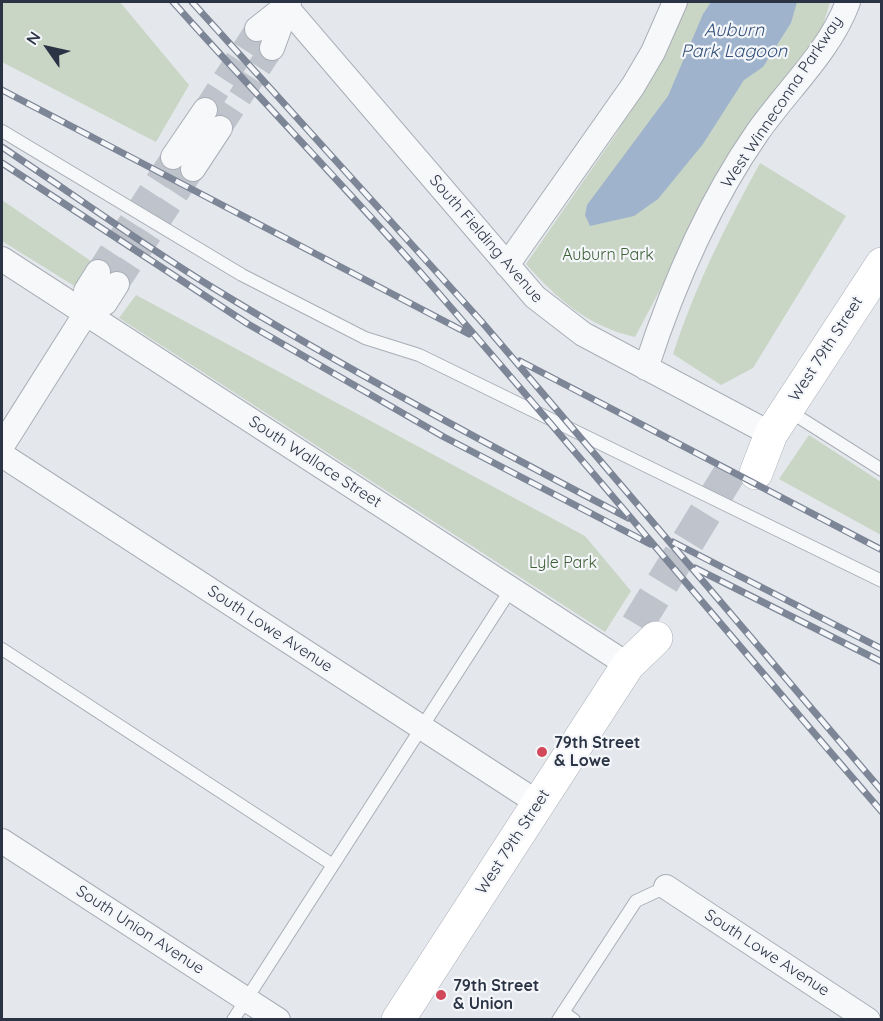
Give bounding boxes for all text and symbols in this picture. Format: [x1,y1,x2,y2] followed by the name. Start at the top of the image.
[717,12,847,192] street label: West Winneconna Parkway
[18,18,78,78] north arrow
[681,20,787,63] water label: Auburn Park Lagoon
[21,27,45,48] text: N
[425,171,547,307] street label: South Fielding Avenue
[562,245,654,265] park label: Auburn Park
[785,293,867,405] street label: West 79th Street
[245,412,385,512] street label: South Wallace Street
[529,553,597,573] park label: Lyle Park
[204,581,336,677] street label: South Lowe Avenue
[554,733,640,771] place label: 79th Street & Lowe
[535,745,549,759] marker: 79th Street & Lowe
[472,786,554,898] street label: West 79th Street
[72,881,208,979] street label: South Union Avenue
[701,905,833,1001] street label: South Lowe Avenue
[453,976,539,1014] place label: 79th Street & Union
[434,988,448,1002] marker: 79th Street & Union

